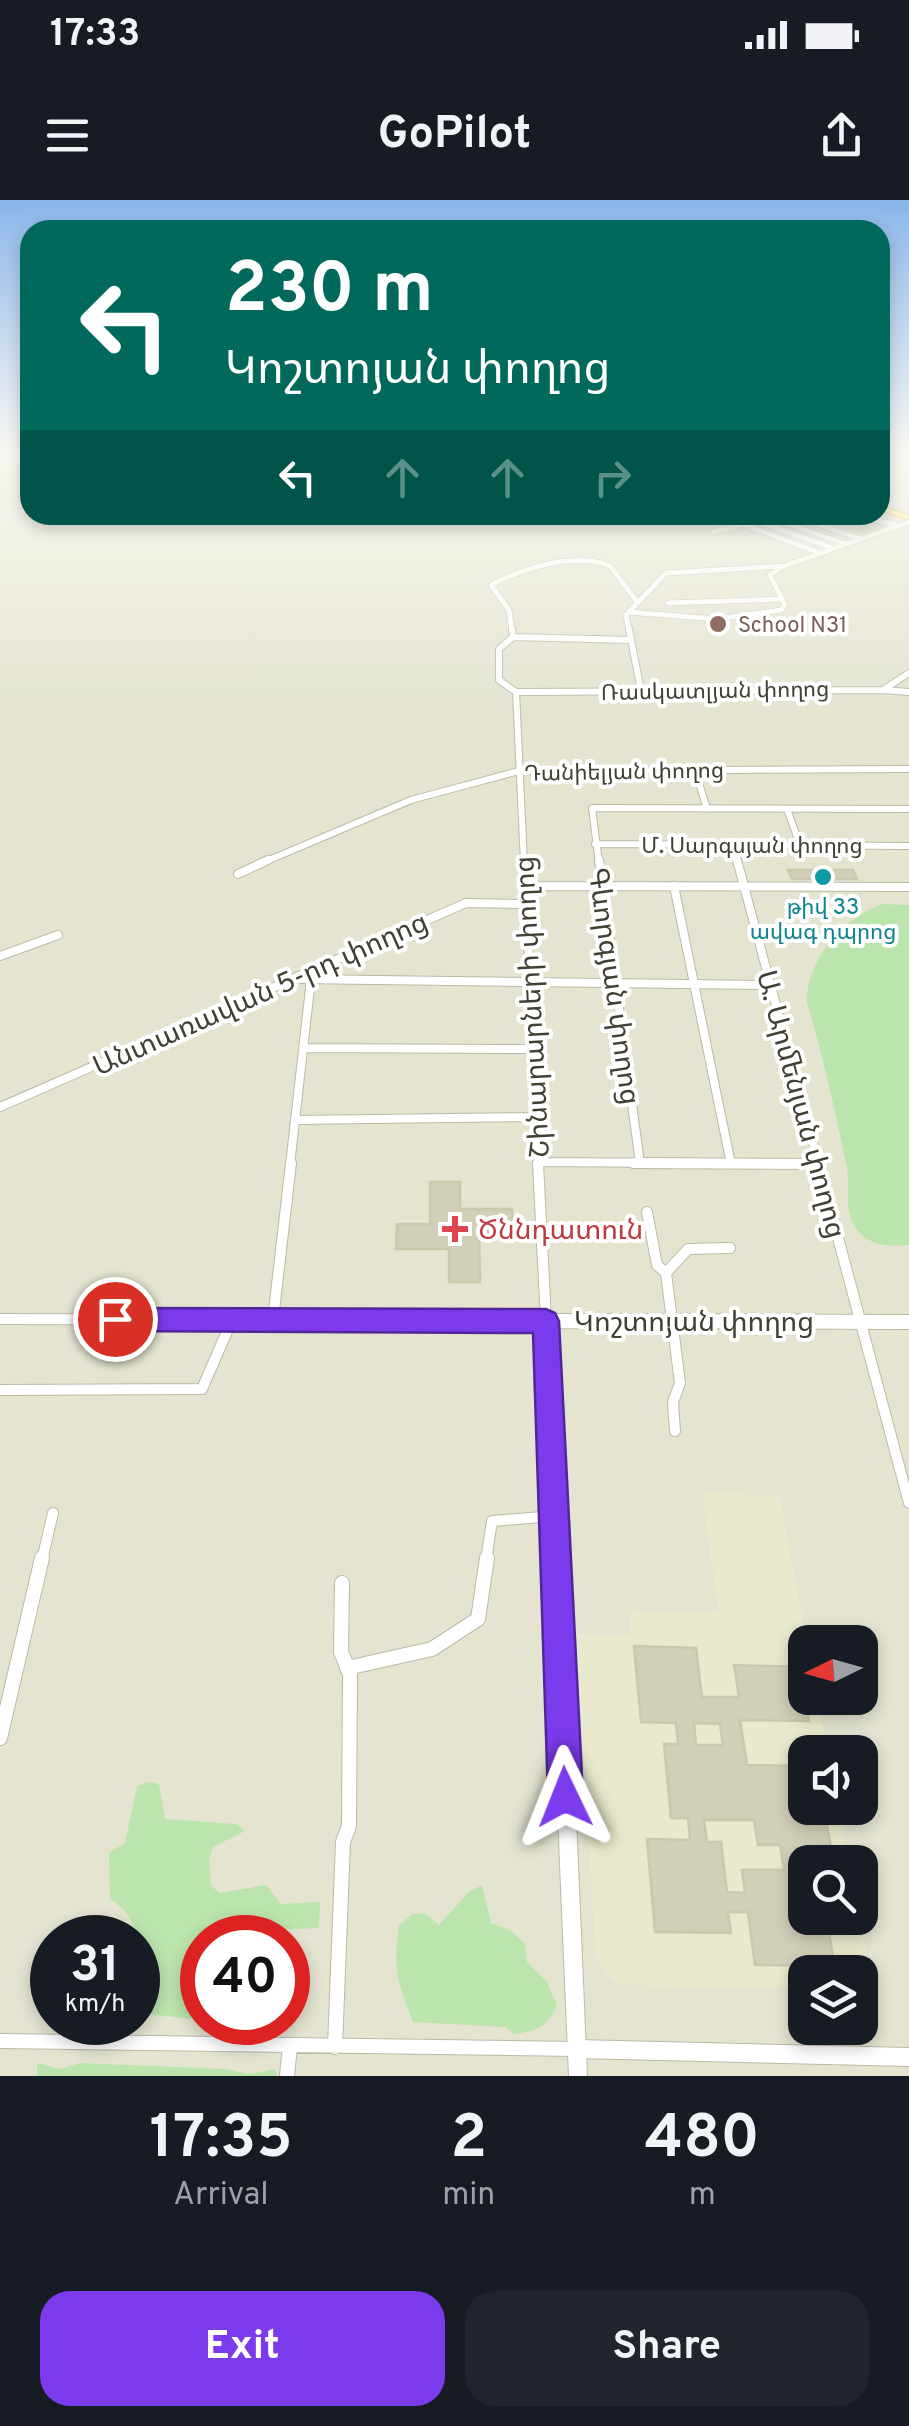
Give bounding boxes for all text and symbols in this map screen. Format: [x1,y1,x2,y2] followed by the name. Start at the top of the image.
[50,11,140,60] text: 17:33
[378,107,531,164] text: GoPilot
[40,108,95,163] icon: menu
[814,108,869,163] icon: share
[225,248,434,337] text: 230 m
[60,260,190,390] icon: left
[225,343,610,400] text: Կոշտոյան փողոց
[270,450,325,505] icon: left
[375,450,430,505] icon: ahead
[480,450,535,505] icon: ahead
[585,450,640,505] icon: right
[707,613,729,635] marker: School N31
[738,613,847,640] place label: School N31
[601,677,829,708] street label: Ռասկատլյան փողոց
[524,758,724,789] street label: Դանիելյան փողոց
[641,834,863,861] street label: Մ. Սարգսյան փողոց
[508,855,560,1159] street label: Շինարարների փողոց
[578,866,646,1107] street label: Գևորգյան փողոց
[812,866,834,888] marker: թիվ 33 ավագ դպրոց
[750,895,896,947] place label: թիվ 33 ավագ դպրոց
[88,905,434,1086] street label: Անտառավան 5-րդ փողոց
[746,967,852,1243] street label: Ա. Արմենյան փողոց
[478,1214,643,1250] place label: Ծննդատուն
[442,1216,468,1242] marker: Ծննդատուն
[73,1277,158,1362] pin
[88,1292,143,1347] icon: arrive
[574,1306,814,1342] street label: Կոշտոյան փողոց
[788,1625,878,1715] north arrow
[788,1625,878,2045] map controls
[788,1735,878,1825] button: sound
[513,1745,617,1849] position arrow
[788,1845,878,1935] button: search
[180,1915,310,2045] speed limit sign: 40
[70,1936,120,1999] text: 31
[788,1955,878,2045] button: layers
[65,1989,125,2021] text: km/h
[149,2103,293,2179] text: 17:35
[450,2103,487,2179] text: 2
[645,2103,760,2179] text: 480
[173,2176,269,2216] text: Arrival
[442,2176,495,2216] text: min
[689,2176,716,2216] text: m
[40,2291,445,2406] button: Exit
[465,2291,869,2406] button: Share

